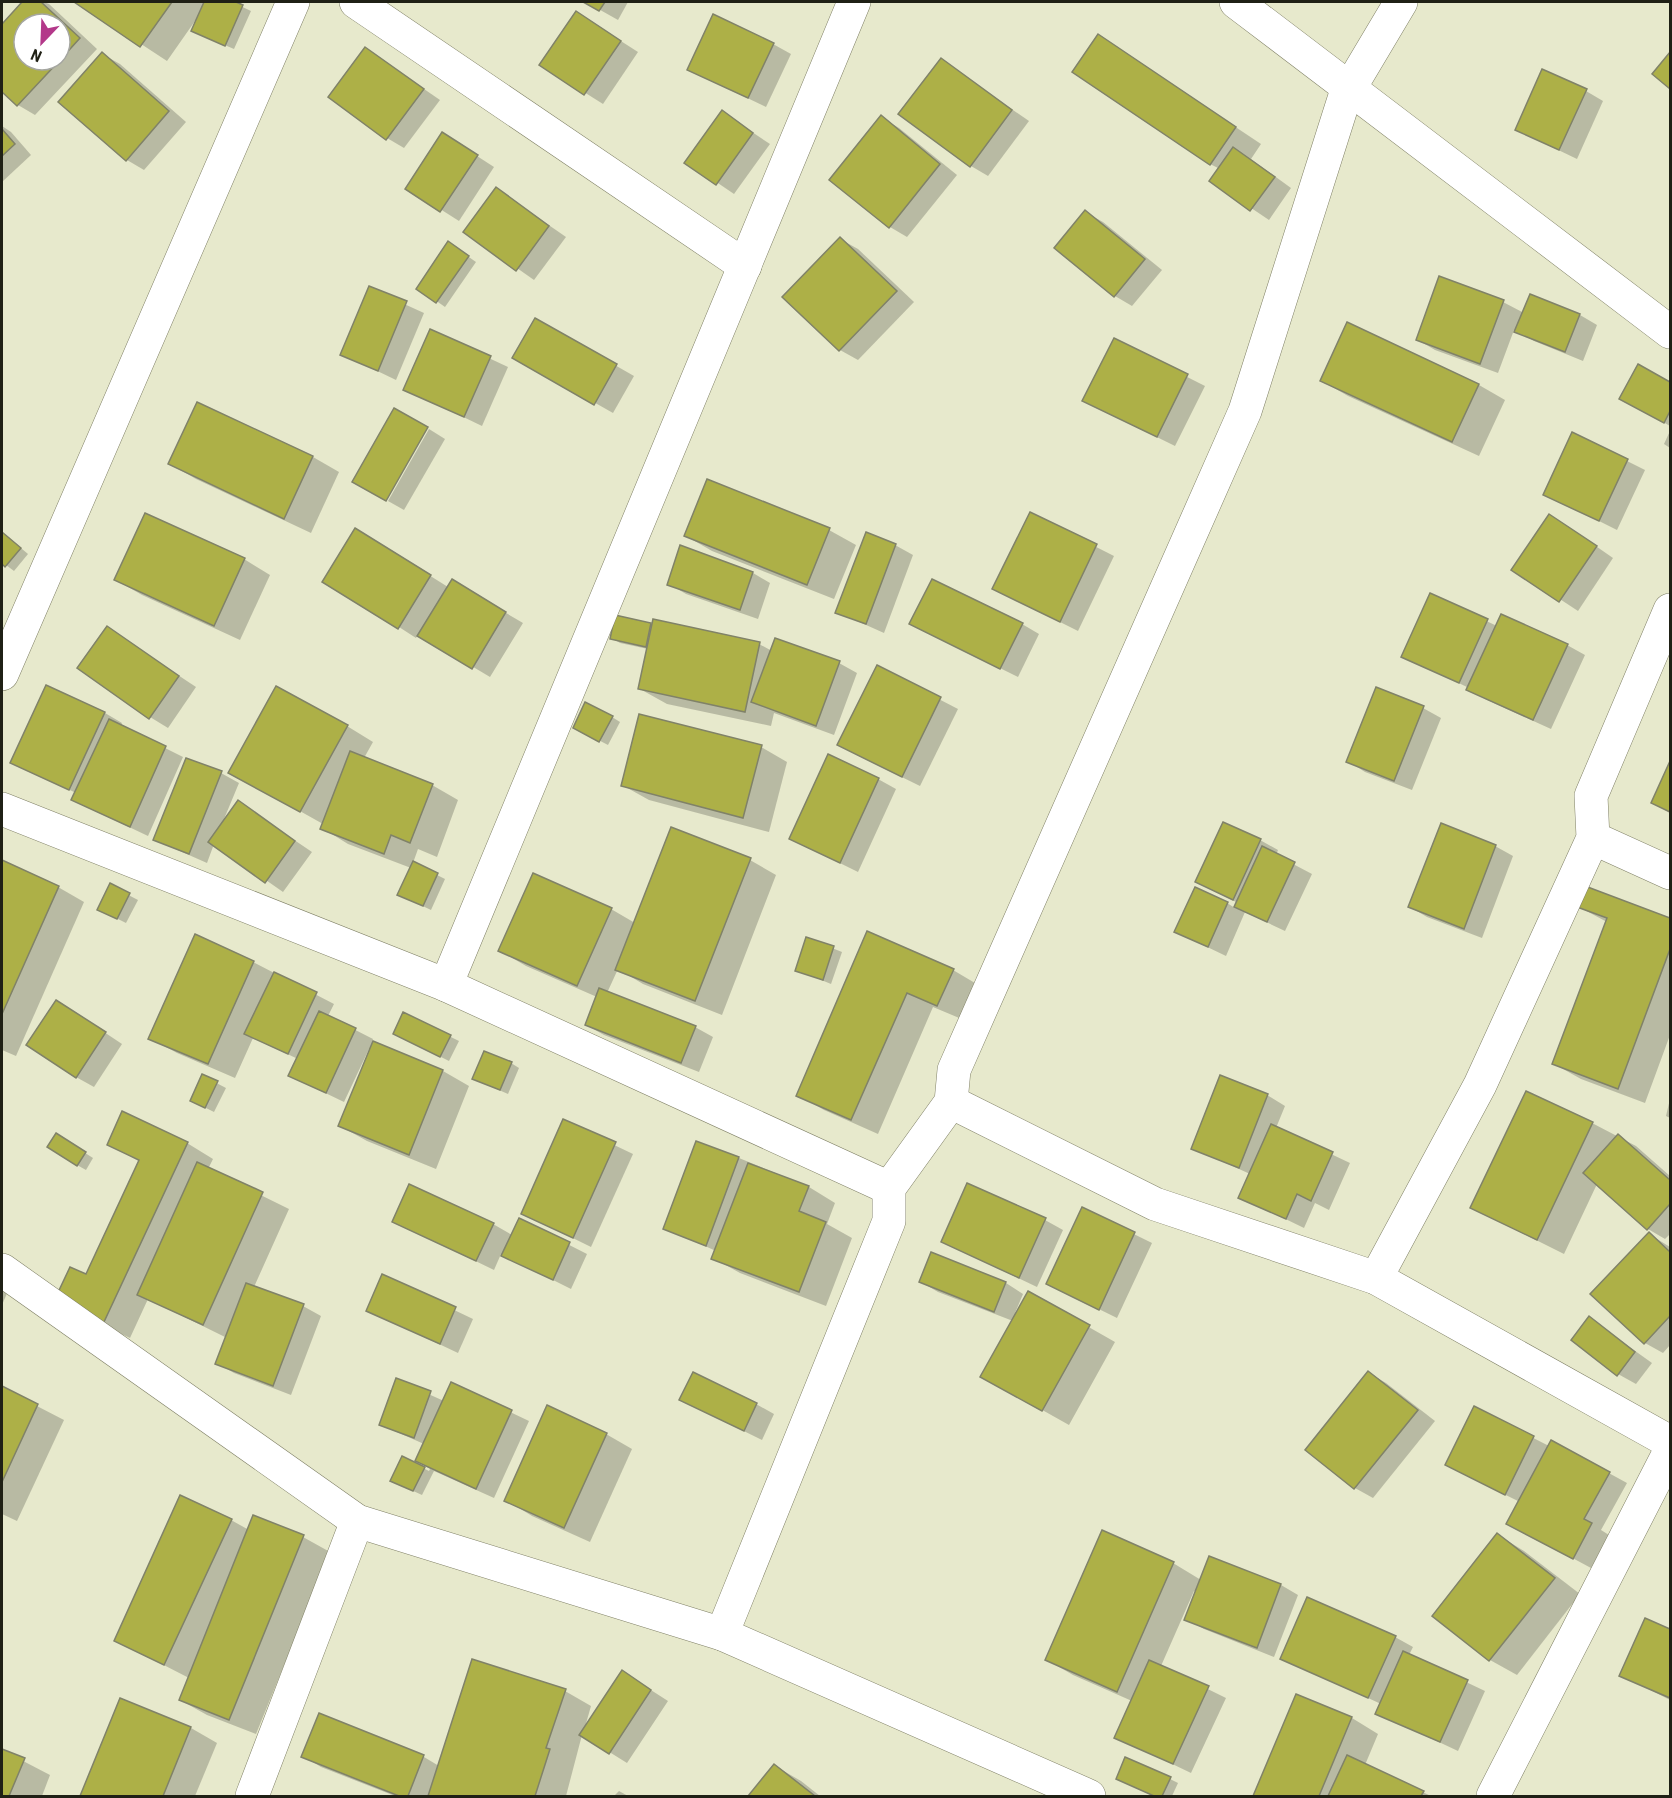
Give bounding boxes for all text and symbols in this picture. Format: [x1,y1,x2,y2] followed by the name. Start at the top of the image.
[12,12,72,72] north arrow
[28,45,45,66] text: N

